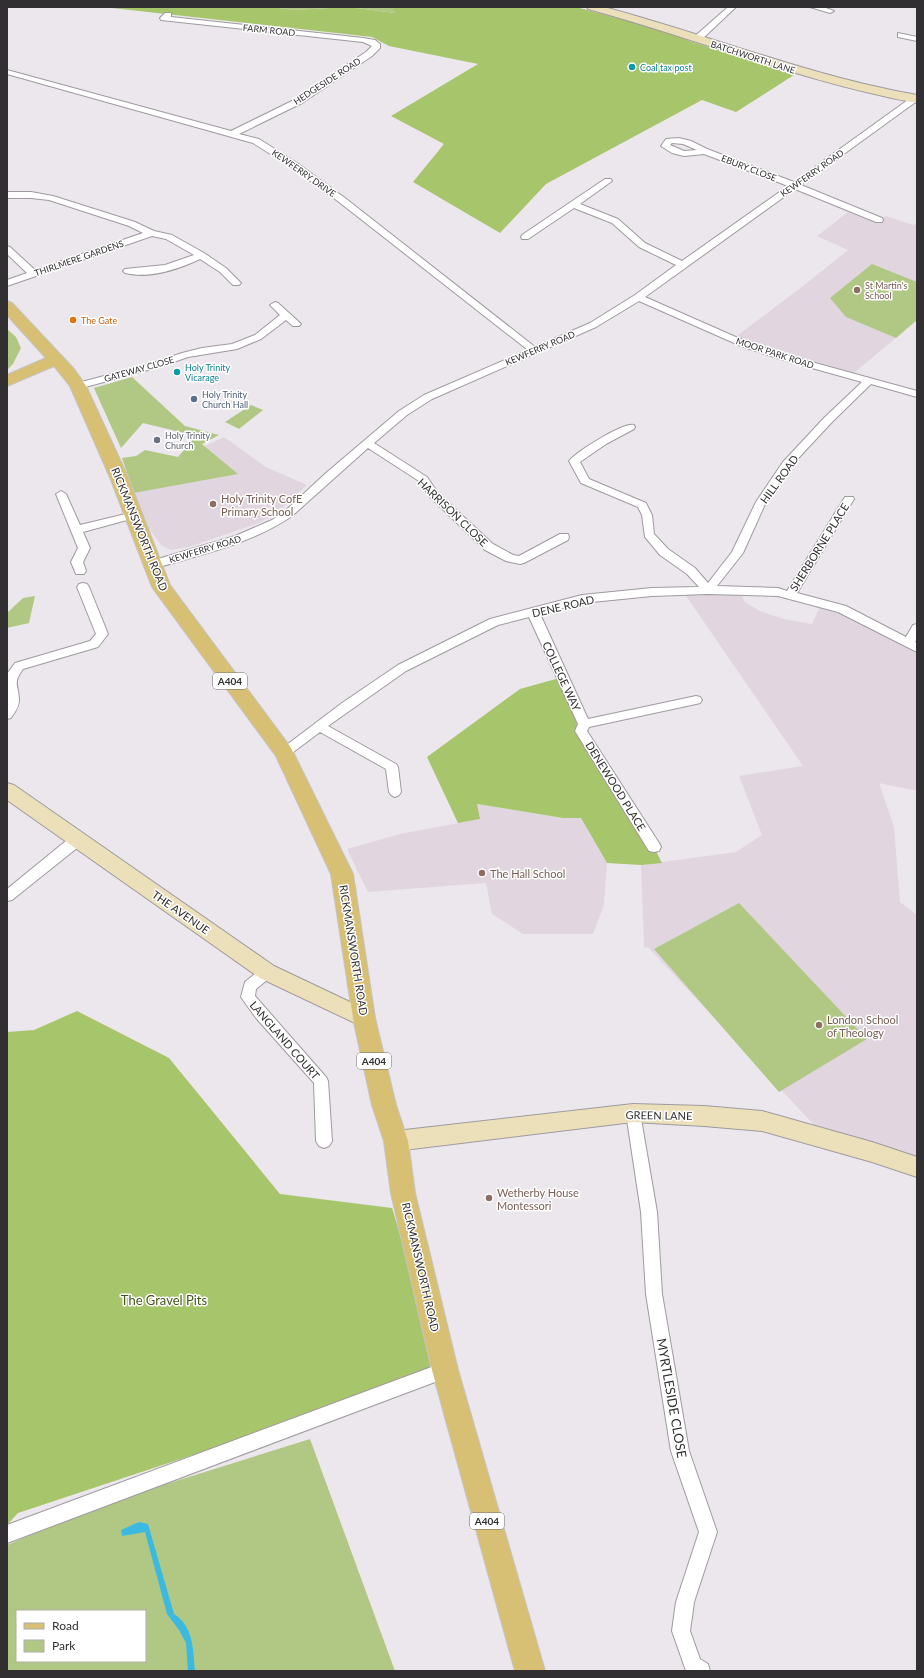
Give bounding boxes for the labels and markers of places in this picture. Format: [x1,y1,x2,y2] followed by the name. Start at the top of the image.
[627,62,637,72] marker: Coal tax post
[640,62,692,73] place label: Coal tax post
[865,280,907,301] place label: St Martin's School
[852,285,862,295] marker: St Martin's School
[68,315,78,325] marker: The Gate
[81,315,117,326] place label: The Gate
[185,362,231,383] place label: Holy Trinity Vicarage
[172,367,182,377] marker: Holy Trinity Vicarage
[202,389,248,410] place label: Holy Trinity Church Hall
[189,394,199,404] marker: Holy Trinity Church Hall
[165,430,211,451] place label: Holy Trinity Church
[152,435,162,445] marker: Holy Trinity Church
[221,492,302,518] place label: Holy Trinity CofE Primary School
[208,499,218,509] marker: Holy Trinity CofE Primary School
[490,867,565,880] place label: The Hall School
[477,868,487,878] marker: The Hall School
[827,1013,898,1039] place label: London School of Theology
[814,1020,824,1030] marker: London School of Theology
[497,1186,579,1212] place label: Wetherby House Montessori
[484,1193,494,1203] marker: Wetherby House Montessori

